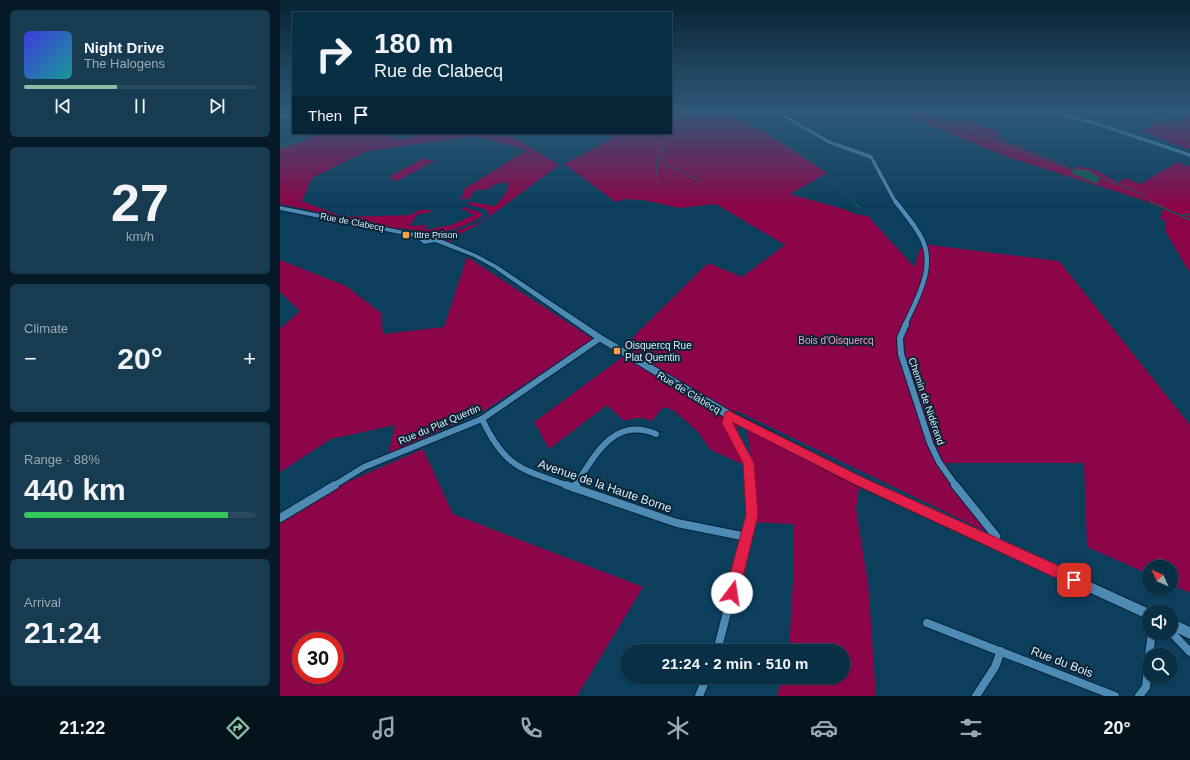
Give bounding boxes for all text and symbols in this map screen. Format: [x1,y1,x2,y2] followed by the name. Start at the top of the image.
[308,28,360,80] icon: right
[374,28,453,59] text: 180 m
[84,39,164,56] text: Night Drive
[84,56,165,71] text: The Halogens
[374,61,503,81] text: Rue de Clabecq
[52,95,74,117] icon: previous
[129,95,151,117] icon: pause
[206,95,228,117] icon: next
[350,104,372,126] icon: arrive
[308,107,342,124] text: Then
[111,174,169,232] text: 27
[319,211,385,233] street label: Rue de Clabecq
[126,229,154,244] text: km/h
[401,230,411,240] marker: Ittre Prison
[414,230,458,240] place label: Ittre Prison
[24,321,68,336] text: Climate
[798,335,874,346] park label: Bois d'Oisquercq
[625,340,692,363] place label: Oisquercq Rue Plat Quentin
[117,342,163,375] text: 20°
[24,346,37,371] text: −
[243,346,256,371] text: +
[612,346,622,356] marker: Oisquercq Rue Plat Quentin
[906,356,947,446] street label: Chemin de Nidérand
[655,369,722,416] street label: Rue de Clabecq
[397,402,482,447] street label: Rue du Plat Quertin
[24,452,100,467] text: Range · 88%
[536,457,674,516] street label: Avenue de la Haute Borne
[24,473,126,506] text: 440 km
[1142,560,1178,596] north arrow
[1142,560,1178,684] map controls
[1057,563,1091,597] pin
[1063,569,1085,591] icon: arrive
[711,572,753,614] position arrow
[24,595,61,610] text: Arrival
[1142,604,1178,640] button: sound
[24,616,101,649] text: 21:24
[292,632,344,684] speed limit sign: 30
[1029,644,1095,680] street label: Rue du Bois
[1142,648,1178,684] button: search
[662,655,808,672] text: 21:24 · 2 min · 510 m
[224,714,252,742] icon: directions
[370,714,398,742] icon: music
[517,714,545,742] icon: phone
[664,714,692,742] icon: climate
[810,714,838,742] icon: car
[957,714,985,742] icon: filters
[59,718,105,738] text: 21:22
[1103,718,1131,738] text: 20°

